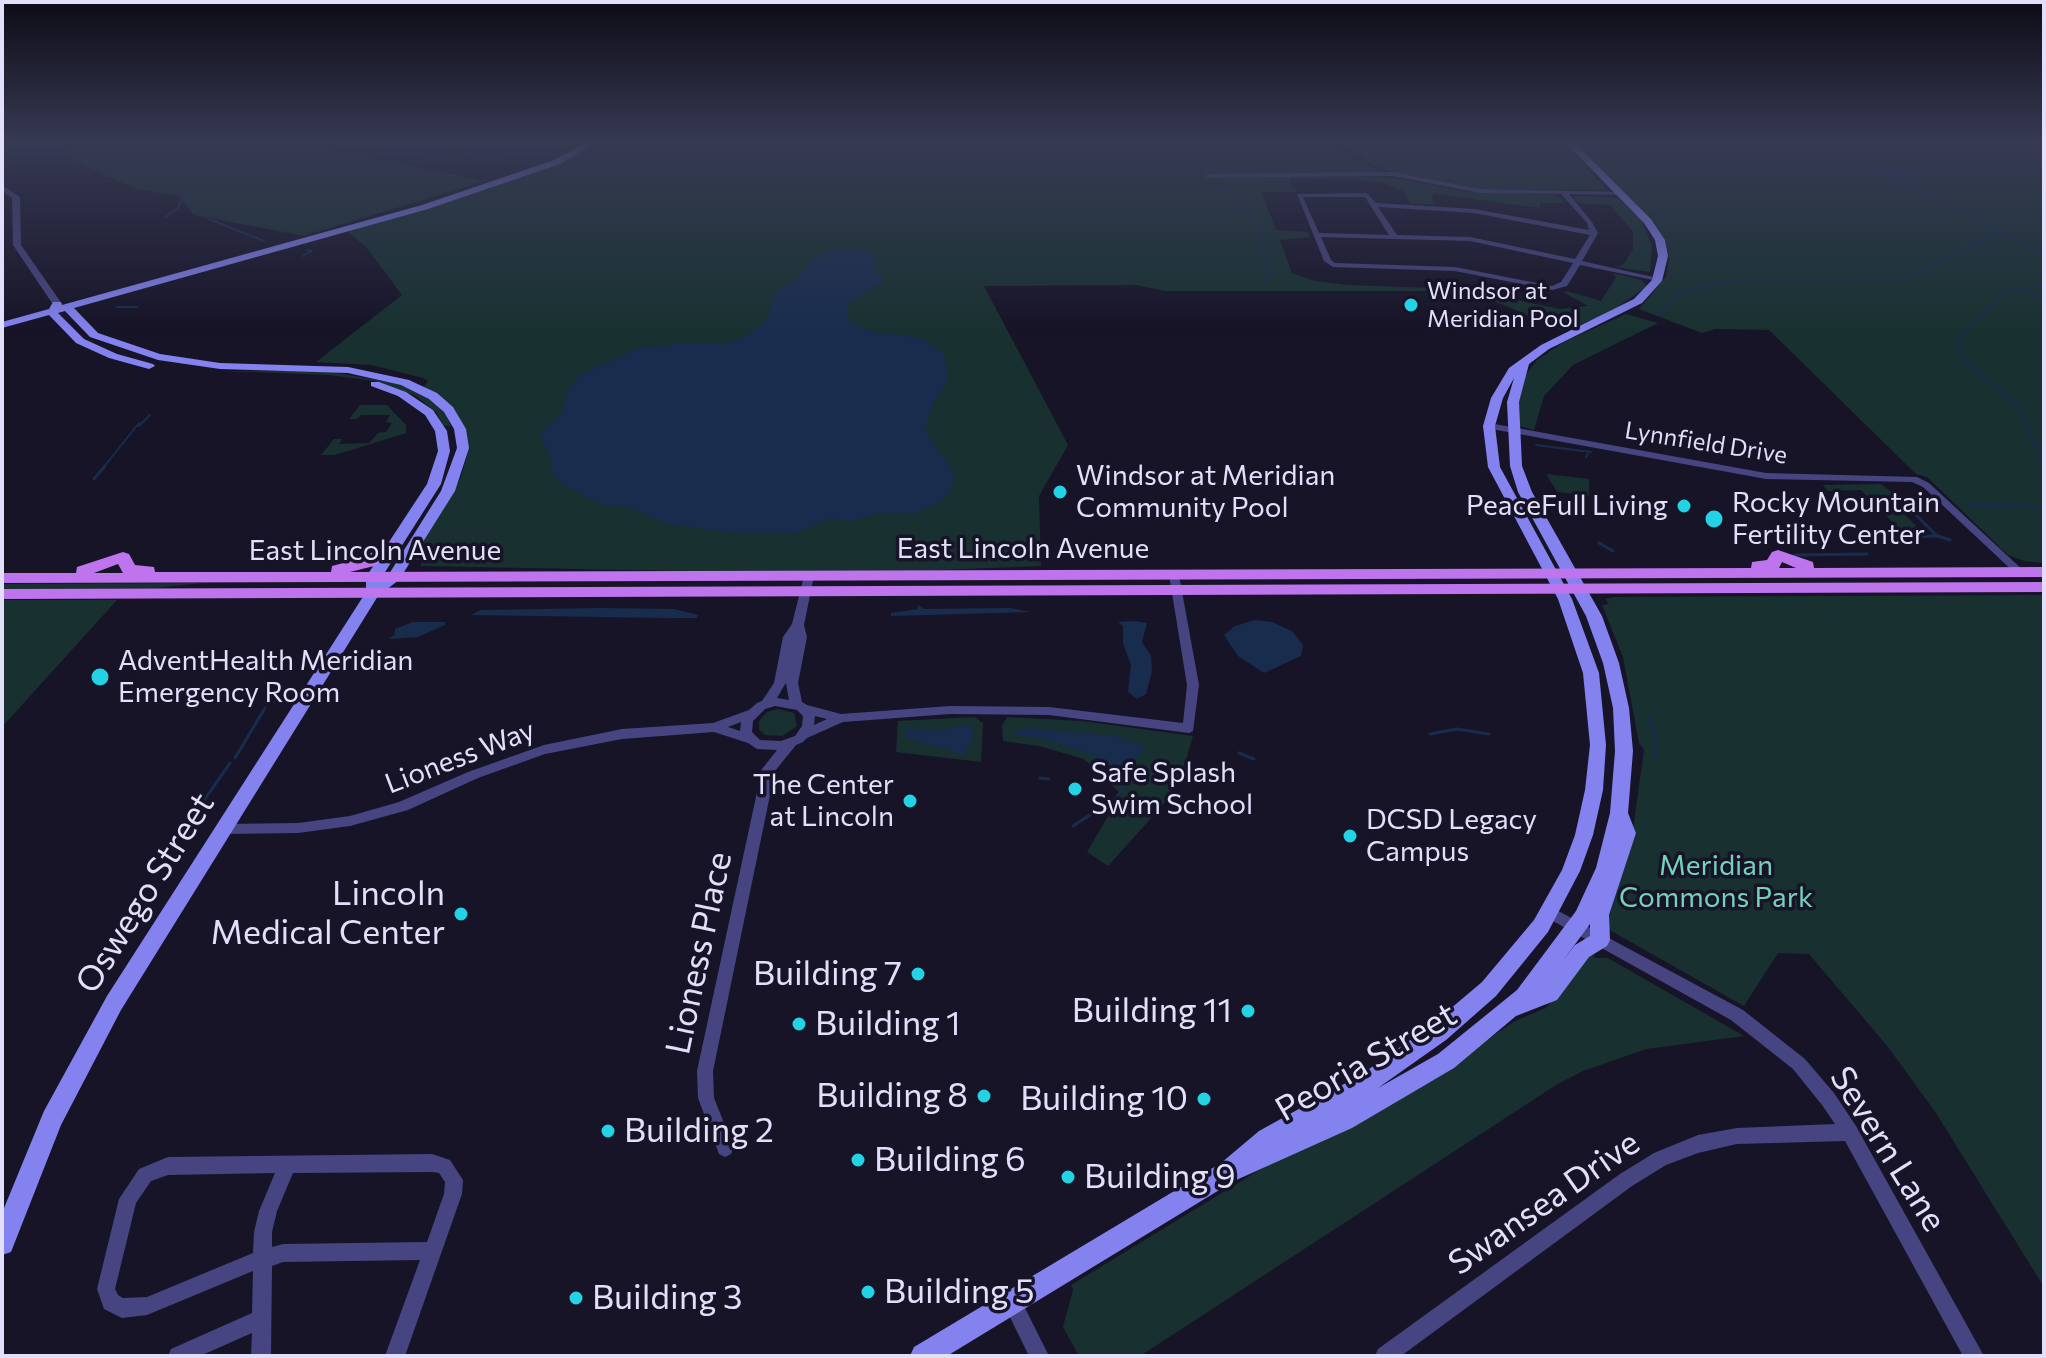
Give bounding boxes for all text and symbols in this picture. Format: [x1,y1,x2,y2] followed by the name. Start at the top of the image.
[1427,277,1579,333] place label: Windsor at Meridian Pool
[1402,296,1420,314] marker: Windsor at Meridian Pool
[1623,416,1789,470] street label: Lynnfield Drive
[1076,459,1335,525] place label: Windsor at Meridian Community Pool
[1051,483,1069,501] marker: Windsor at Meridian Community Pool
[1732,486,1940,552] place label: Rocky Mountain Fertility Center
[1466,489,1668,523] place label: PeaceFull Living
[1675,497,1693,515] marker: PeaceFull Living
[1703,508,1725,530] marker: Rocky Mountain Fertility Center
[897,532,1149,566] street label: East Lincoln Avenue
[249,534,501,568] street label: East Lincoln Avenue
[118,644,413,710] place label: AdventHealth Meridian Emergency Room
[89,666,111,688] marker: AdventHealth Meridian Emergency Room
[380,713,540,801] street label: Lioness Way
[1091,756,1253,822] place label: Safe Splash Swim School
[753,768,894,834] place label: The Center at Lincoln
[1066,780,1084,798] marker: Safe Splash Swim School
[67,785,223,1001] street label: Oswego Street
[901,792,919,810] marker: The Center at Lincoln
[1366,803,1537,869] place label: DCSD Legacy Campus
[1341,827,1359,845] marker: DCSD Legacy Campus
[658,848,740,1058] street label: Lioness Place
[1619,849,1813,915] park label: Meridian Commons Park
[211,874,445,954] place label: Lincoln Medical Center
[452,905,470,923] marker: Lincoln Medical Center
[753,954,902,994] place label: Building 7
[909,965,927,983] marker: Building 7
[1072,991,1232,1031] place label: Building 11
[1268,994,1464,1130] street label: Peoria Street
[1239,1002,1257,1020] marker: Building 11
[815,1004,961,1044] place label: Building 1
[790,1015,808,1033] marker: Building 1
[1821,1059,1955,1239] street label: Severn Lane
[816,1076,968,1116] place label: Building 8
[1020,1079,1188,1119] place label: Building 10
[975,1087,993,1105] marker: Building 8
[1195,1090,1213,1108] marker: Building 10
[624,1111,774,1151] place label: Building 2
[599,1122,617,1140] marker: Building 2
[1441,1122,1647,1284] street label: Swansea Drive
[874,1140,1026,1180] place label: Building 6
[849,1151,867,1169] marker: Building 6
[1084,1157,1236,1197] place label: Building 9
[1059,1168,1077,1186] marker: Building 9
[884,1272,1035,1312] place label: Building 5
[592,1278,743,1318] place label: Building 3
[859,1283,877,1301] marker: Building 5
[567,1289,585,1307] marker: Building 3

